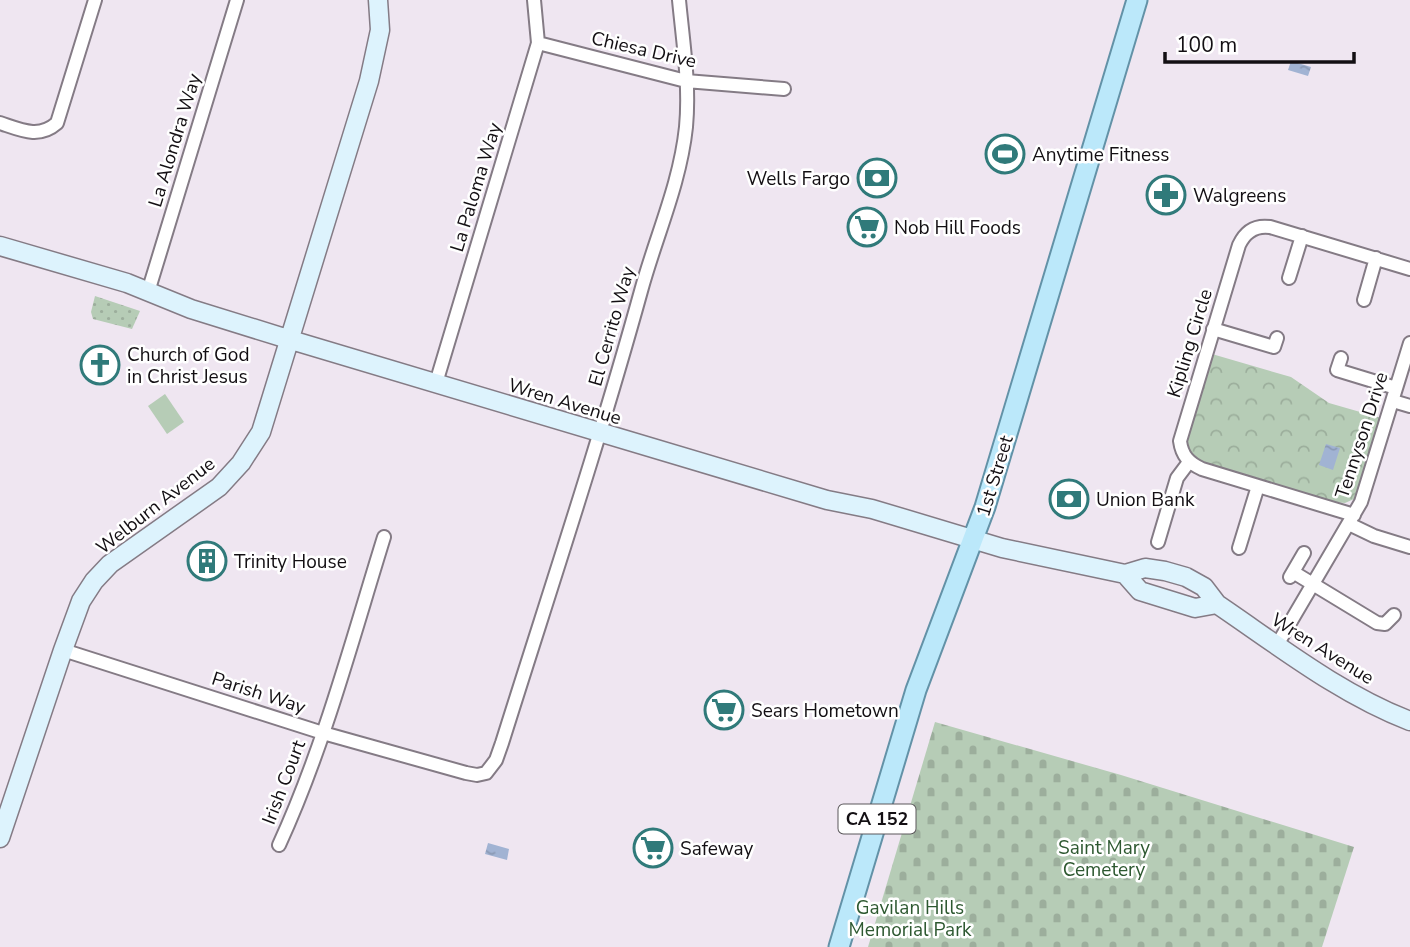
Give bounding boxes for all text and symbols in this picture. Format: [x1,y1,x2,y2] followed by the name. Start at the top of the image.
[1165,21,1354,65] scale bar
[589,25,699,75] street label: Chiesa Drive
[1176,31,1237,59] text: 100 m
[142,70,208,210] street label: La Alondra Way
[444,119,508,255] street label: La Paloma Way
[984,133,1026,175] sports icon: Anytime Fitness
[1032,142,1169,168] place label: Anytime Fitness
[856,157,898,199] bank icon: Wells Fargo
[746,166,850,192] place label: Wells Fargo
[1145,174,1187,216] pharmacy icon: Walgreens
[1193,183,1286,209] place label: Walgreens
[846,206,888,248] supermarket icon: Nob Hill Foods
[894,215,1021,241] place label: Nob Hill Foods
[582,263,642,389] street label: El Cerrito Way
[1161,286,1219,401] street label: Kipling Circle
[127,342,250,390] place label: Church of God in Christ Jesus
[79,344,121,386] church icon: Church of God in Christ Jesus
[1329,369,1395,502] street label: Tennyson Drive
[505,372,624,431] street label: Wren Avenue
[970,432,1020,520] street label: 1st Street
[91,451,221,560] street label: Welburn Avenue
[1048,478,1090,520] bank icon: Union Bank
[1096,487,1195,513] place label: Union Bank
[186,540,228,582] building icon: Trinity House
[234,549,347,575] place label: Trinity House
[1266,607,1379,691] street label: Wren Avenue
[208,666,309,720] street label: Parish Way
[703,689,745,731] supermarket icon: Sears Hometown
[751,698,899,724] place label: Sears Hometown
[256,736,312,828] street label: Irish Court
[838,804,916,834] road number: CA 152
[632,827,674,869] supermarket icon: Safeway
[1058,835,1150,883] park label: Saint Mary Cemetery
[680,836,754,862] place label: Safeway
[849,895,972,943] park label: Gavilan Hills Memorial Park

